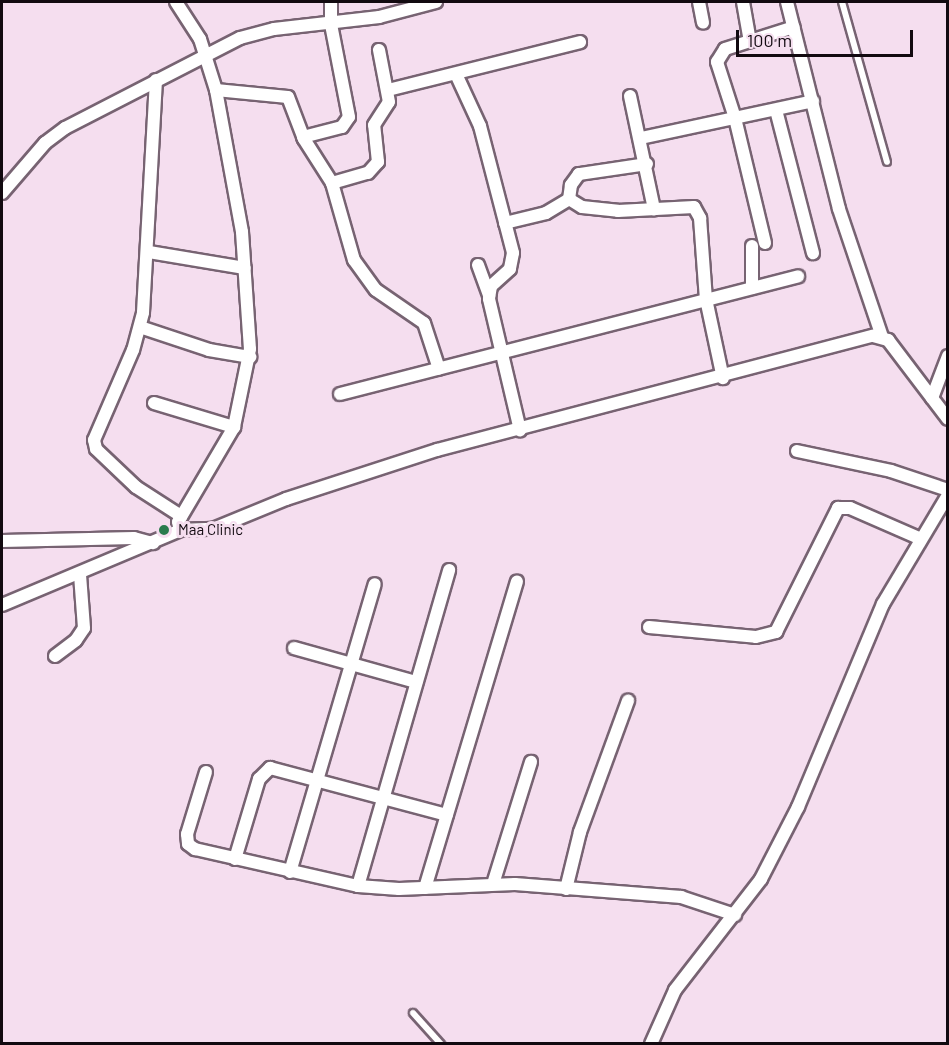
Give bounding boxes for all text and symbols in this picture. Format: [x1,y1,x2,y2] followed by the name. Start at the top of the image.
[739,18,916,56] scale bar
[747,29,792,51] text: 100 m
[155,521,173,539] marker: Maa Clinic
[178,521,243,539] place label: Maa Clinic

